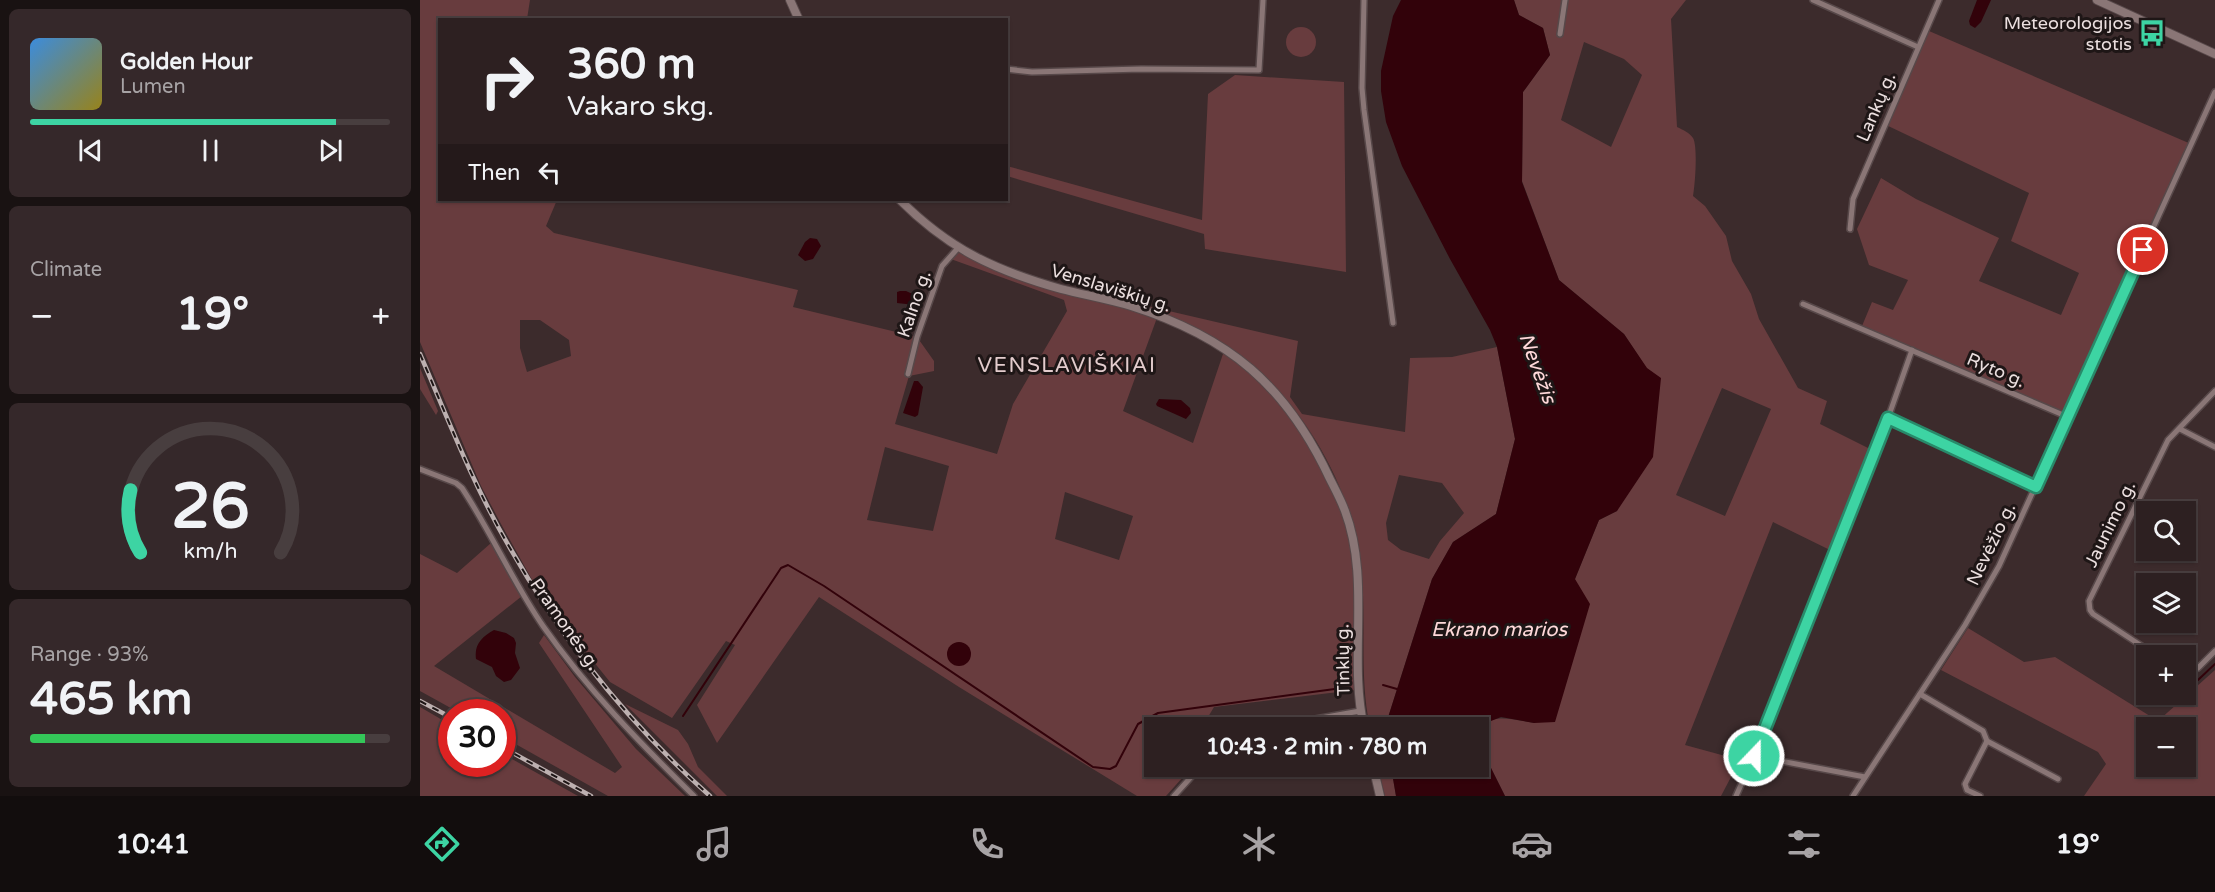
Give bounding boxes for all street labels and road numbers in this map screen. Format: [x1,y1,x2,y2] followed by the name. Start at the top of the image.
[1852,69,1900,145] street label: Lankų g.
[1048,259,1174,317] street label: Venslaviškių g.
[892,268,936,340] street label: Kalno g.
[1963,348,2029,392] street label: Ryto g.
[2080,477,2140,571] street label: Jaunimo g.
[1962,499,2020,589] street label: Nevėžio g.
[525,574,605,674] street label: Pramonės g.
[1331,624,1355,696] street label: Tinklų g.

